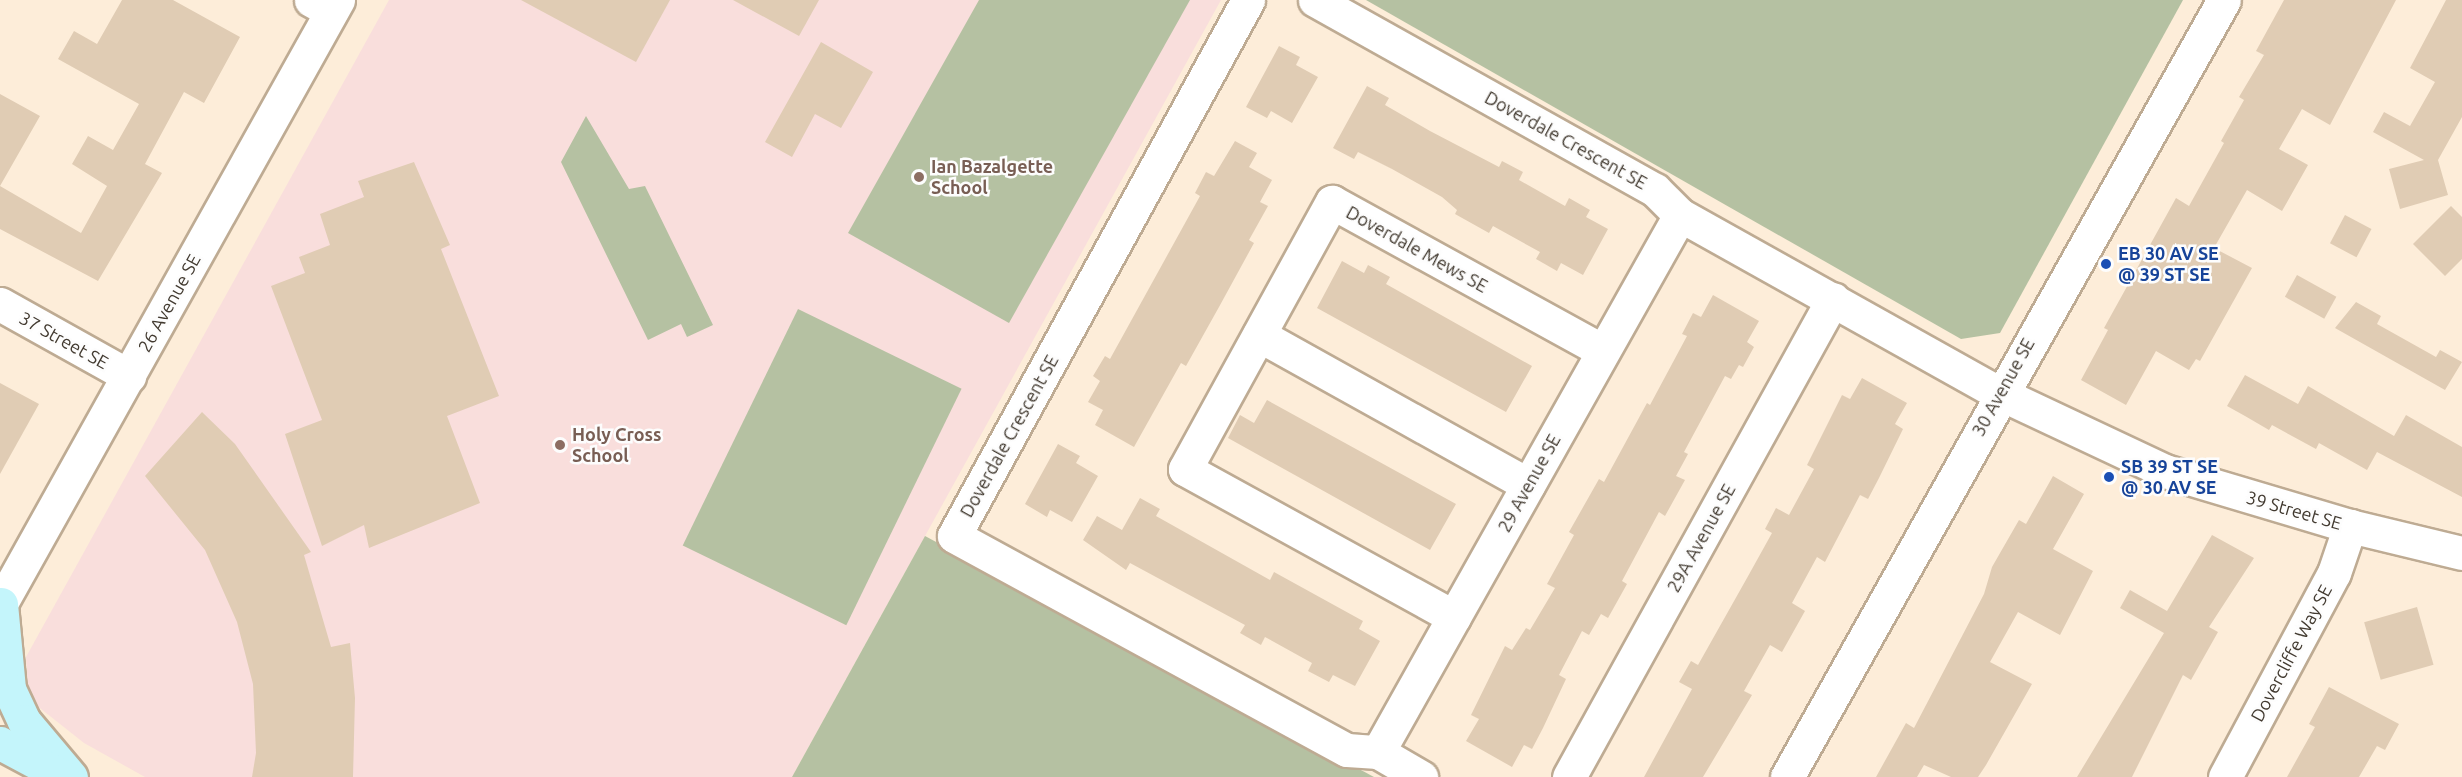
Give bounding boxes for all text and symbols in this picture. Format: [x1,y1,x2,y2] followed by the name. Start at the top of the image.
[1481,86,1651,194] street label: Doverdale Crescent SE
[931,156,1053,198] place label: Ian Bazalgette School
[912,170,926,184] marker: Ian Bazalgette School
[1343,201,1491,297] street label: Doverdale Mews SE
[2118,243,2219,286] place label: EB 30 AV SE @ 39 ST SE
[133,250,205,356] street label: 26 Avenue SE
[2099,257,2113,271] marker: EB 30 AV SE @ 39 ST SE
[16,307,112,373] street label: 37 Street SE
[1967,334,2039,440] street label: 30 Avenue SE
[955,351,1063,521] street label: Doverdale Crescent SE
[572,424,662,466] place label: Holy Cross School
[1493,430,1565,536] street label: 29 Avenue SE
[553,438,567,452] marker: Holy Cross School
[2121,456,2218,498] place label: SB 39 ST SE @ 30 AV SE
[2102,470,2116,484] marker: SB 39 ST SE @ 30 AV SE
[1662,480,1740,596] street label: 29A Avenue SE
[2244,486,2344,534] street label: 39 Street SE
[2246,581,2336,725] street label: Dovercliffe Way SE

